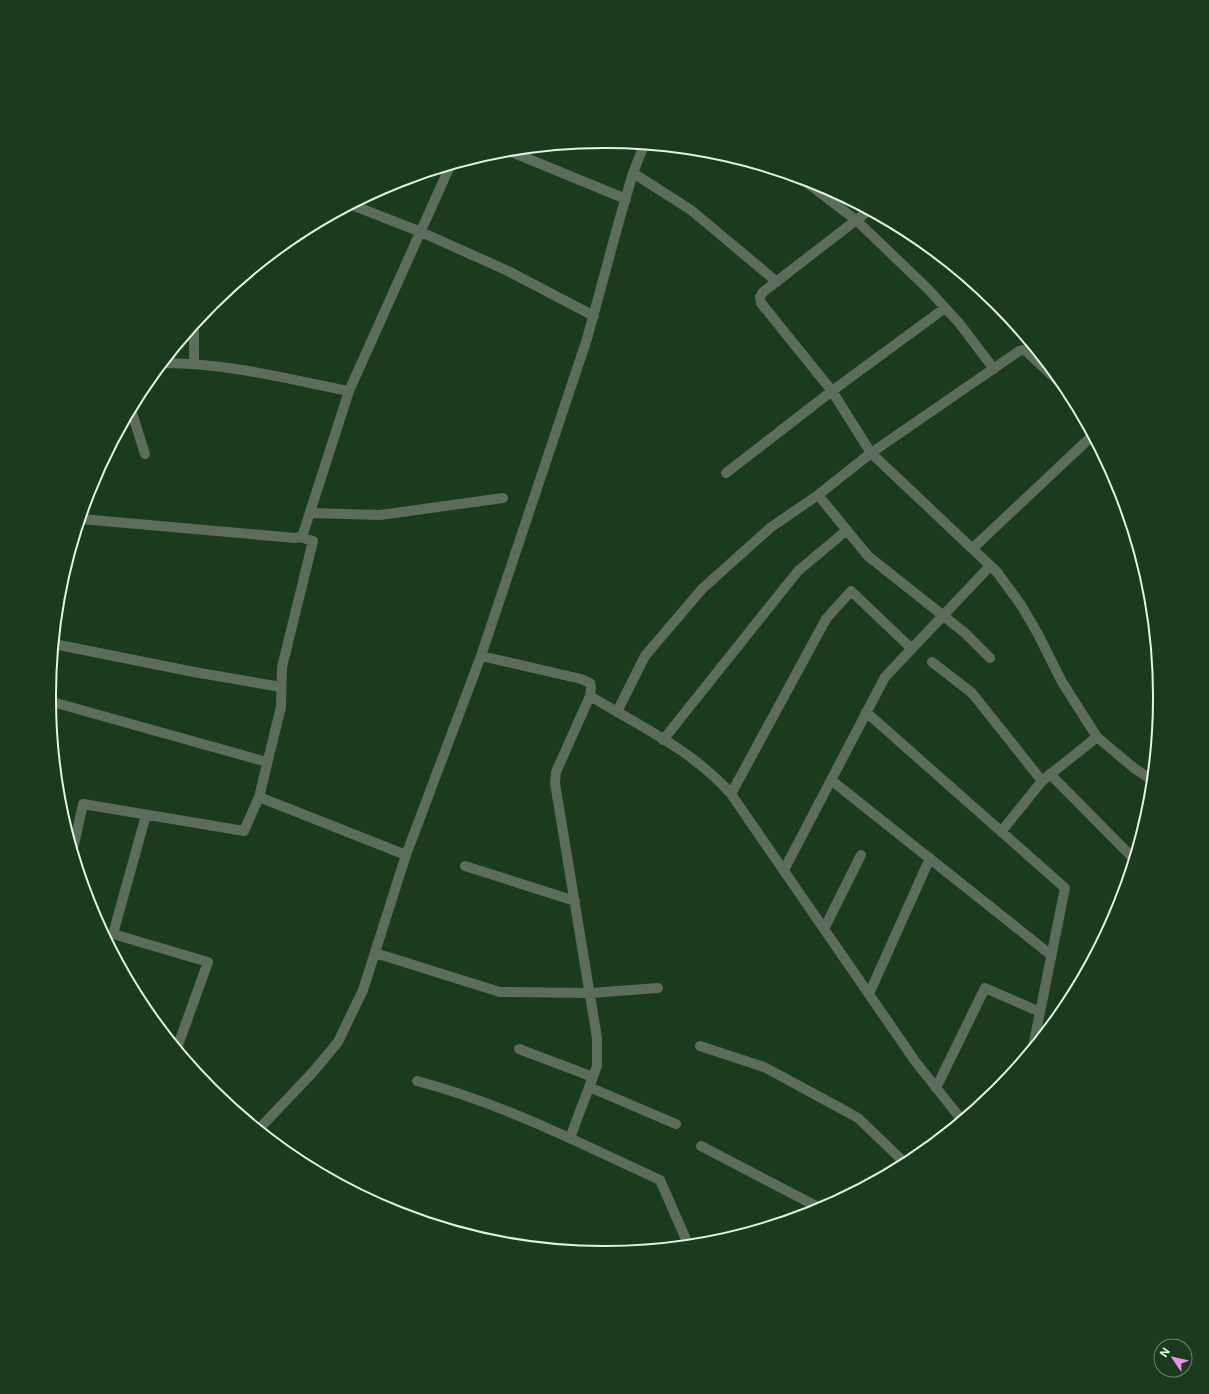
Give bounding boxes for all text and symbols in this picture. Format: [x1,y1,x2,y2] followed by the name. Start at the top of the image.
[1153,1338,1193,1378] north arrow
[1157,1345,1173,1360] text: N

